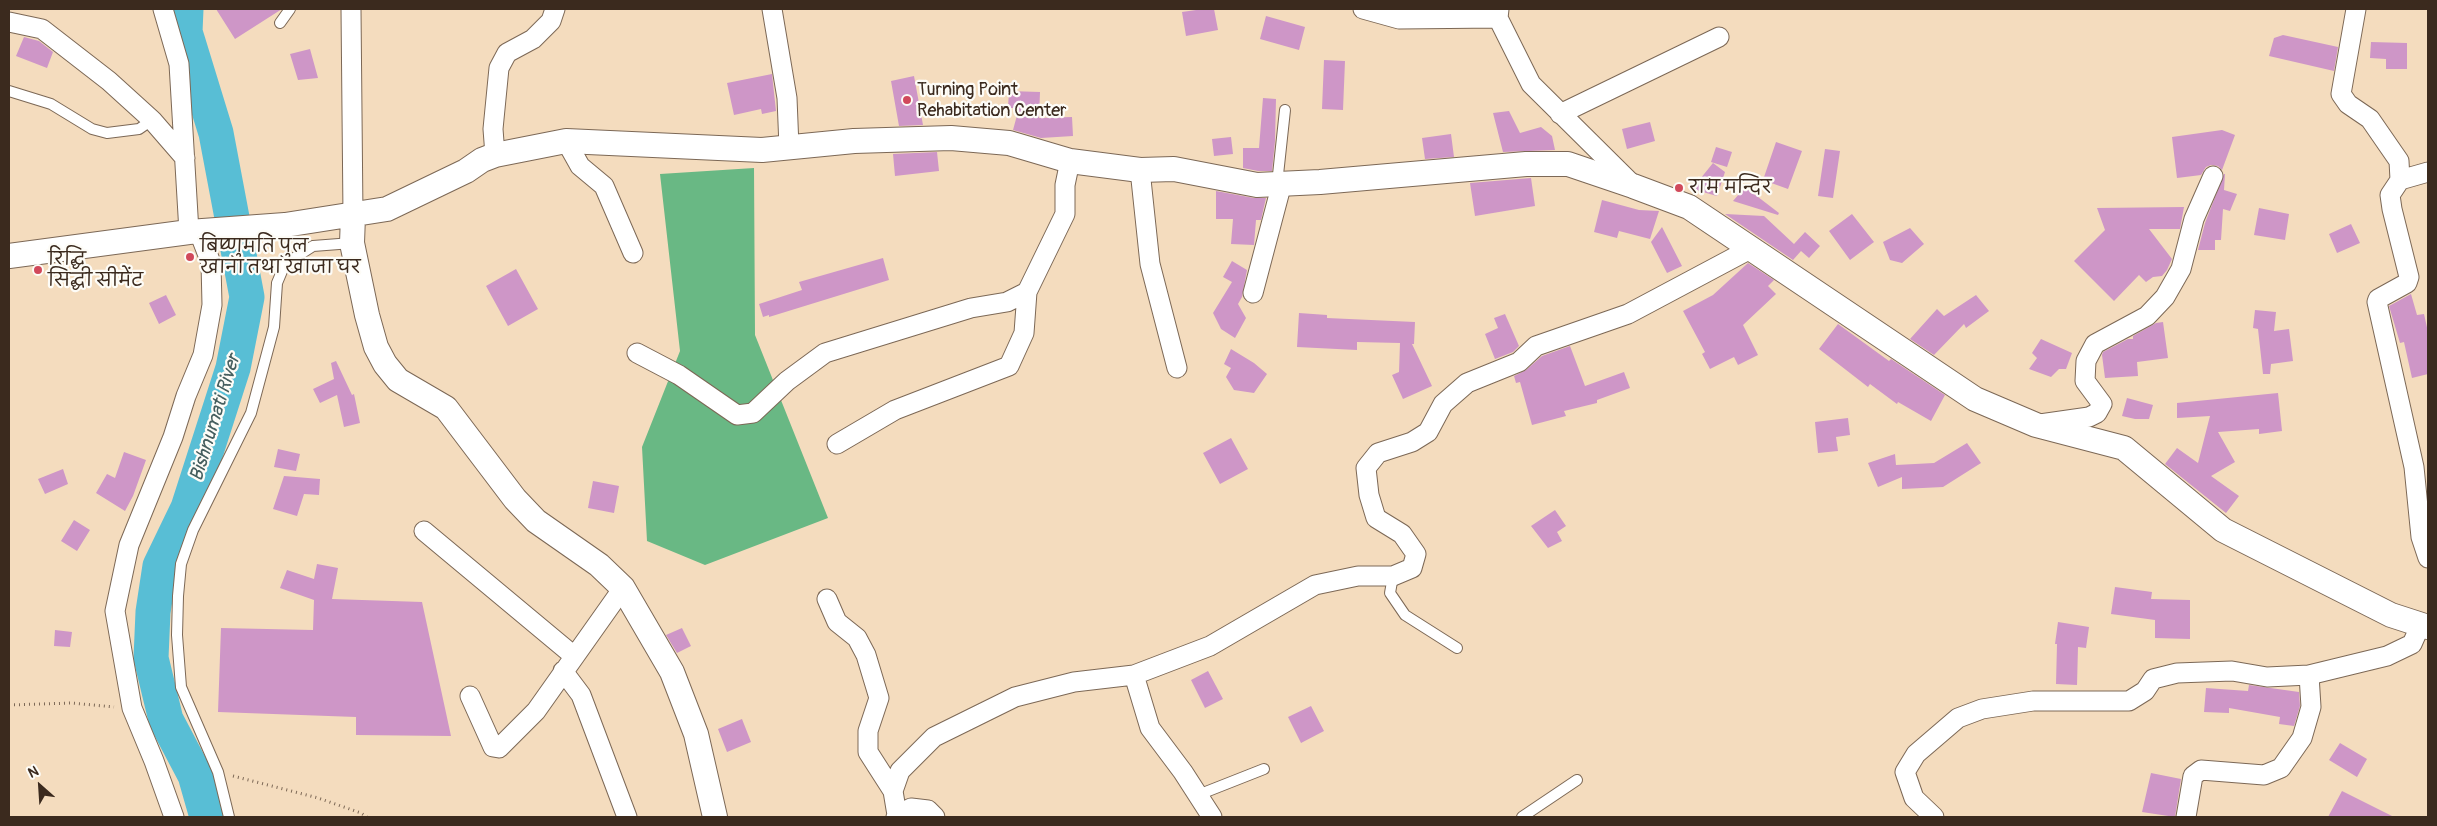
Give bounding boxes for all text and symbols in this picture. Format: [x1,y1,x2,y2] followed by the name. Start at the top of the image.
[917,79,1066,122] place label: Turning Point Rehabitation Center
[901,94,913,106] marker: Turning Point Rehabitation Center
[1689,177,1772,199] place label: राम मन्दिर
[1673,182,1685,194] marker: राम मन्दिर
[200,236,361,278] place label: बिष्णुमति पुल खाना तथा खाजा घर
[48,249,143,292] place label: रिद्धि सिद्धी सीमेंट
[184,251,196,263] marker: बिष्णुमति पुल खाना तथा खाजा घर
[32,264,44,276] marker: रिद्धि सिद्धी सीमेंट
[186,352,246,484] water label: Bishnumati River
[15,761,65,811] north arrow
[25,762,41,782] text: N

